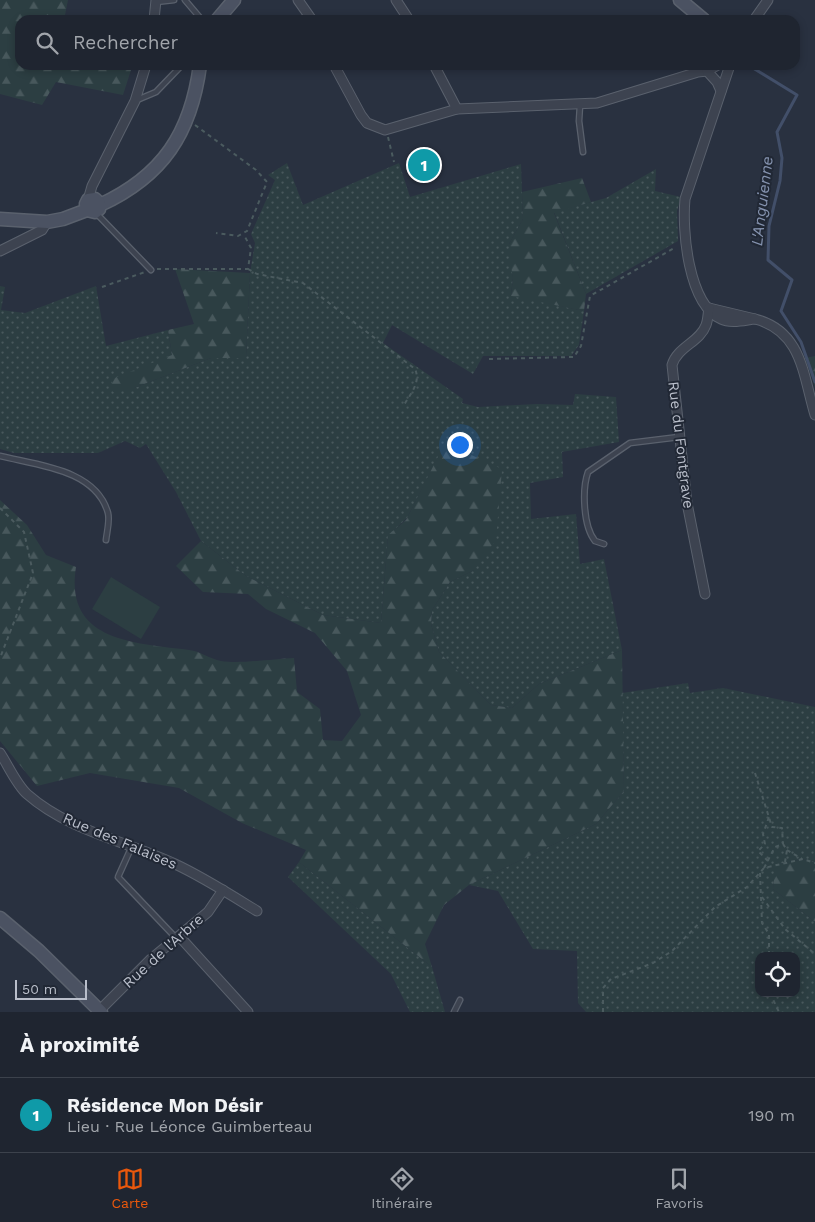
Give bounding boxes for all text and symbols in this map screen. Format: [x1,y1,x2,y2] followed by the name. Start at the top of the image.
[15,15,800,70] search box
[33,29,61,57] icon: search
[73,31,178,54] text: Rechercher
[408,146,440,184] pin: 1
[747,155,777,247] water label: L'Anguienne
[664,380,698,510] street label: Rue du Fontgrave
[447,432,473,458] your location
[60,809,180,873] street label: Rue des Falaises
[119,910,207,992] street label: Rue de l'Arbre
[755,952,800,997] map controls
[755,952,800,997] button: locate
[15,977,88,1000] scale bar
[22,981,57,997] text: 50 m
[20,1032,140,1057] text: À proximité
[67,1094,263,1117] text: Résidence Mon Désir
[33,1106,39,1125] text: 1
[748,1106,795,1125] text: 190 m
[67,1117,312,1136] text: Lieu · Rue Léonce Guimberteau
[112,1165,148,1211] tab: Carte
[371,1165,432,1211] tab: Itinéraire
[655,1165,704,1211] tab: Favoris

